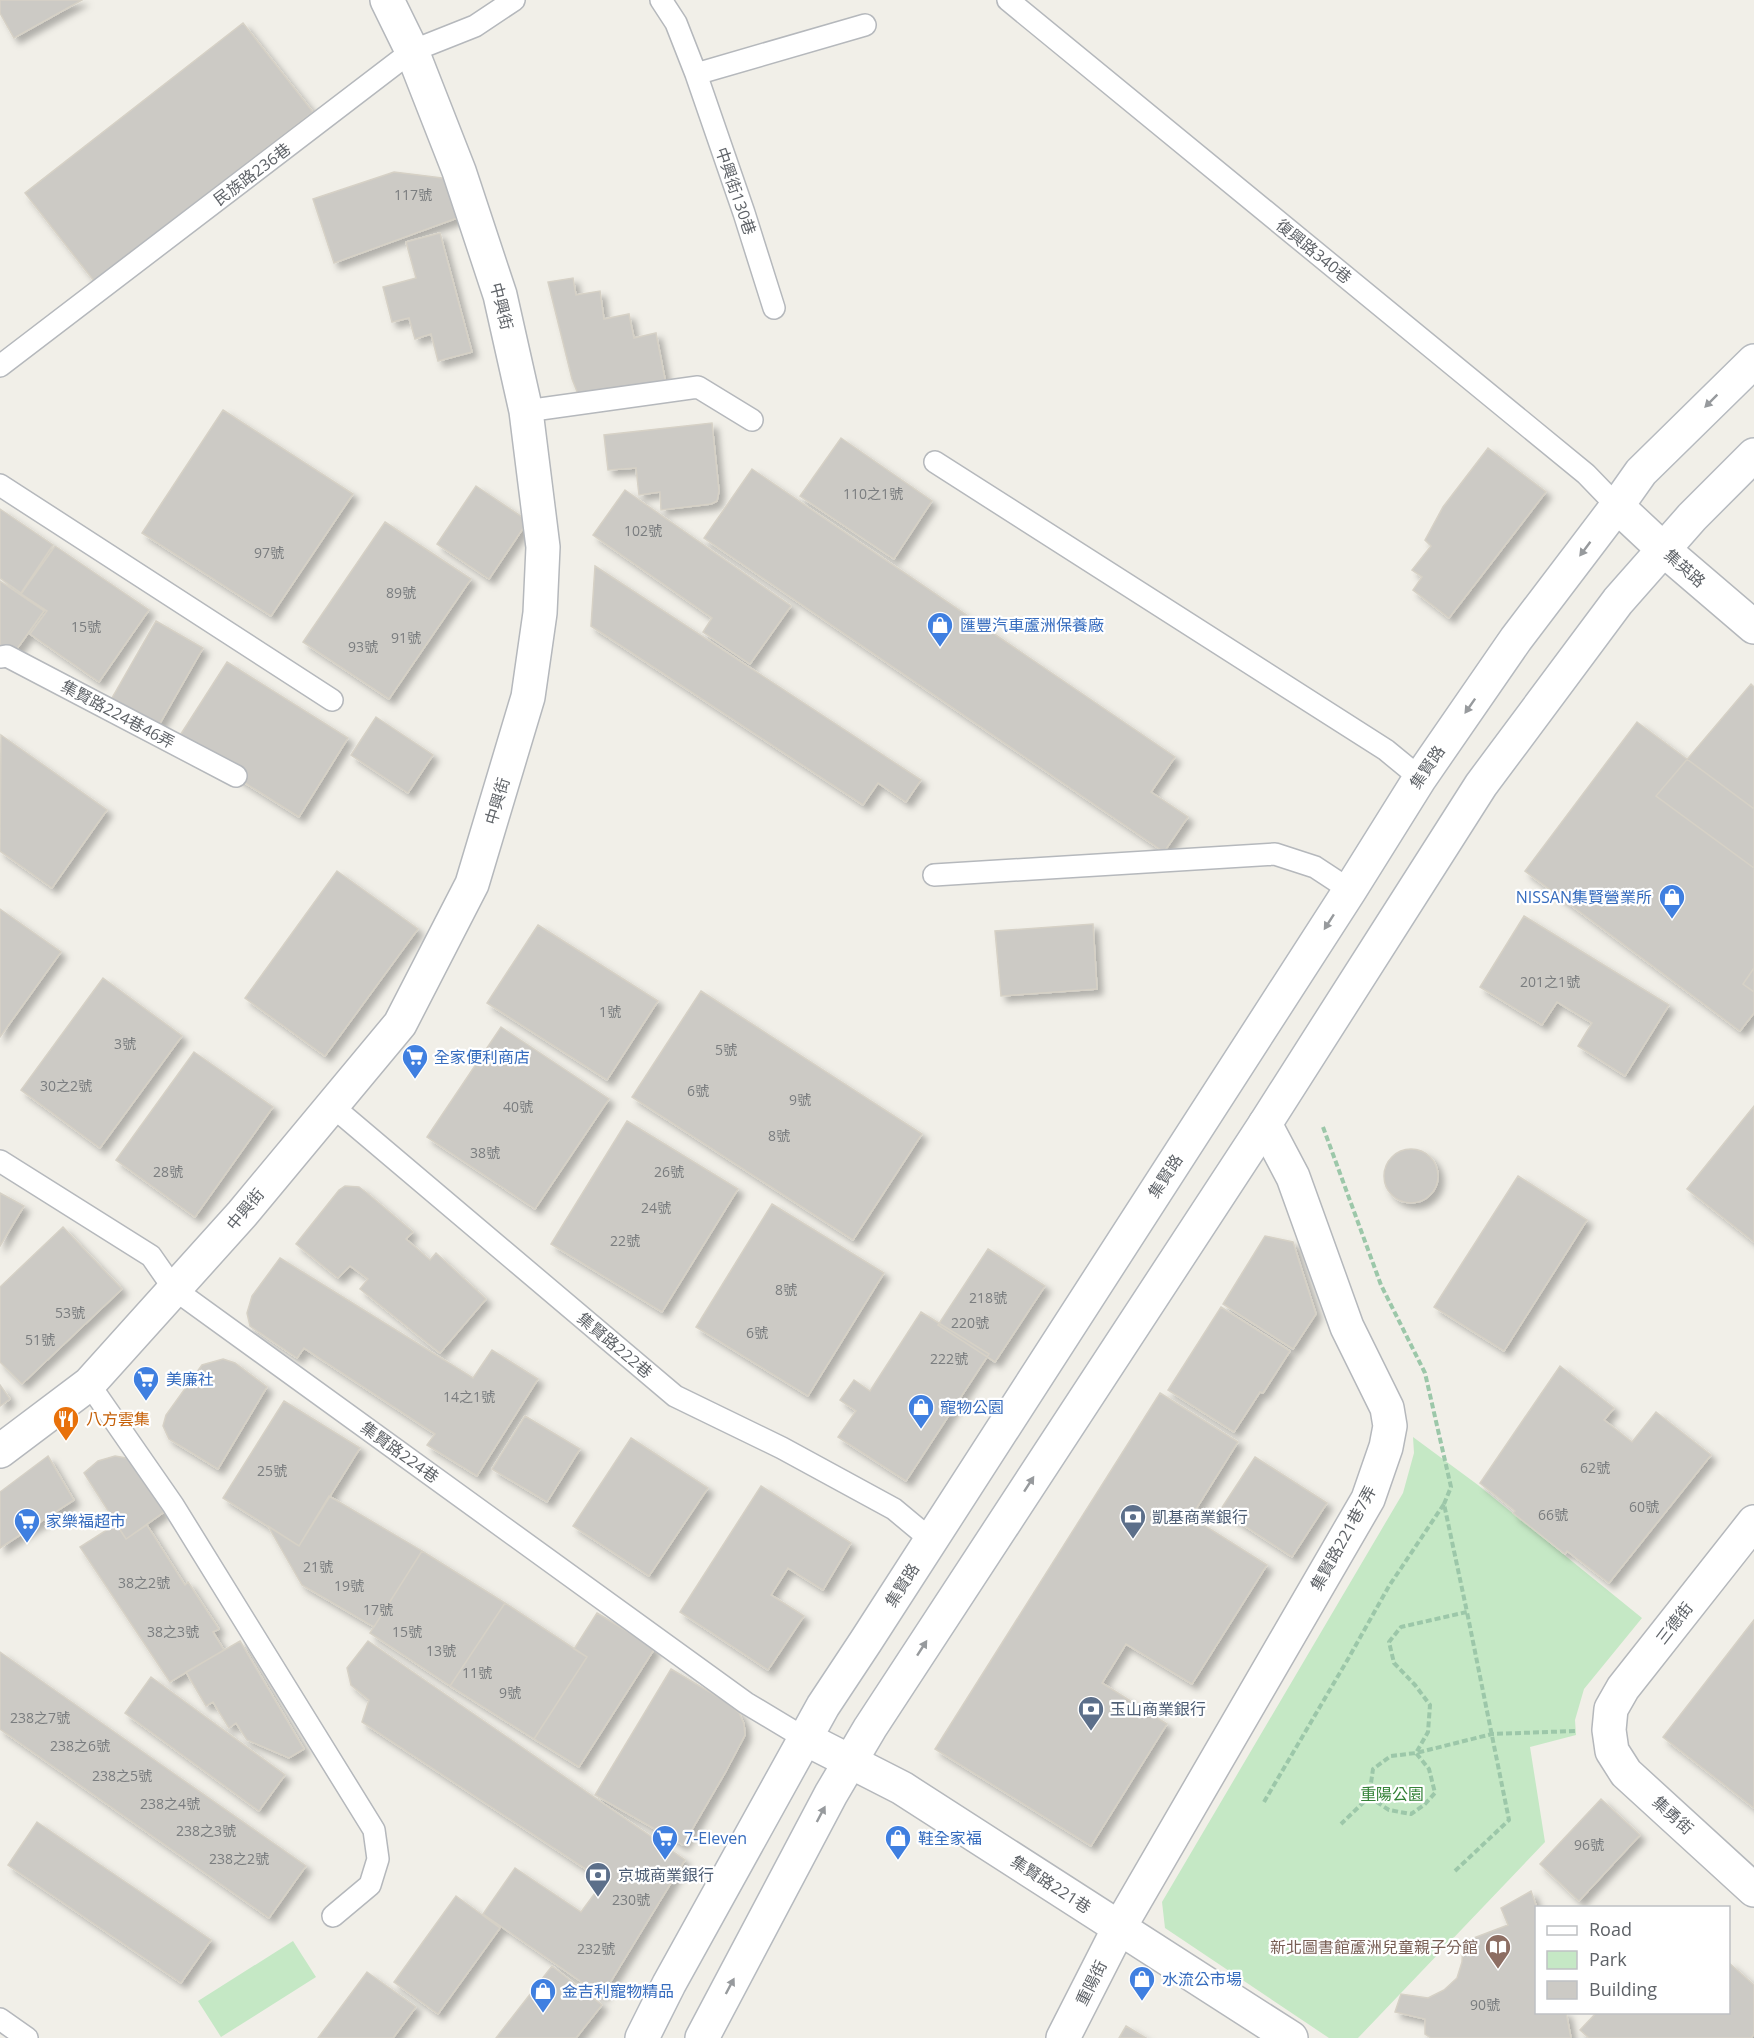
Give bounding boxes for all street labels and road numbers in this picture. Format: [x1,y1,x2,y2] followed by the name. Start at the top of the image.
[209,138,295,210] street label: 民族路236巷
[711,144,761,238] street label: 中興街130巷
[1272,214,1356,288] street label: 復興路340巷
[486,280,518,332] street label: 中興街
[1660,544,1710,592] street label: 集英路
[57,675,179,753] street label: 集賢路224巷46弄
[1404,741,1450,793] street label: 集賢路
[479,775,515,827] street label: 中興街
[1143,1150,1187,1202] street label: 集賢路
[221,1184,269,1234] street label: 中興街
[573,1307,657,1383] street label: 集賢路222巷
[357,1416,443,1488] street label: 集賢路224巷
[1305,1482,1381,1594] street label: 集賢路221巷7弄
[880,1559,924,1611] street label: 集賢路
[1651,1597,1697,1649] street label: 三德街
[1648,1791,1698,1839] street label: 集勇街
[1007,1850,1095,1918] street label: 集賢路221巷
[1070,1957,1112,2009] street label: 重陽街

